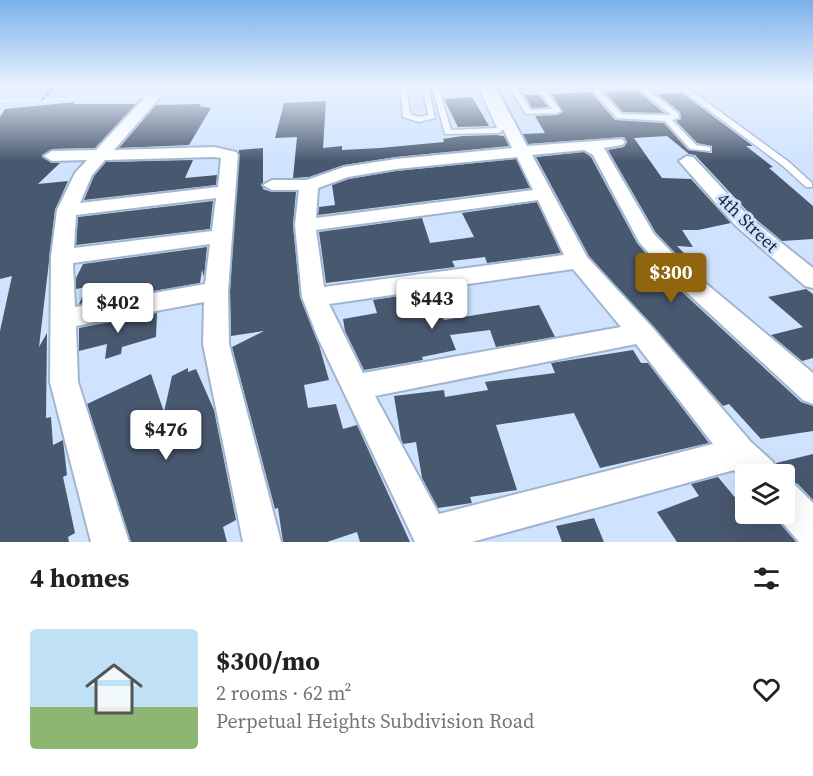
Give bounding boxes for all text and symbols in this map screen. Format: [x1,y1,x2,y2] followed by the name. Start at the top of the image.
[712,186,784,258] street label: 4th Street
[635,253,707,304] pin: $300
[649,258,693,286] text: $300
[396,279,468,330] pin: $443
[82,283,154,334] pin: $402
[410,284,454,312] text: $443
[96,288,140,316] text: $402
[130,410,202,461] pin: $476
[144,415,188,443] text: $476
[735,464,795,524] map controls
[735,464,795,524] button: layers
[30,560,129,596] text: 4 homes
[750,562,783,595] icon: filters
[216,643,320,679] text: $300/mo
[78,653,150,725] icon: home
[750,673,783,706] icon: heart
[216,679,352,707] text: 2 rooms · 62 m²
[216,707,534,735] text: Perpetual Heights Subdivision Road

